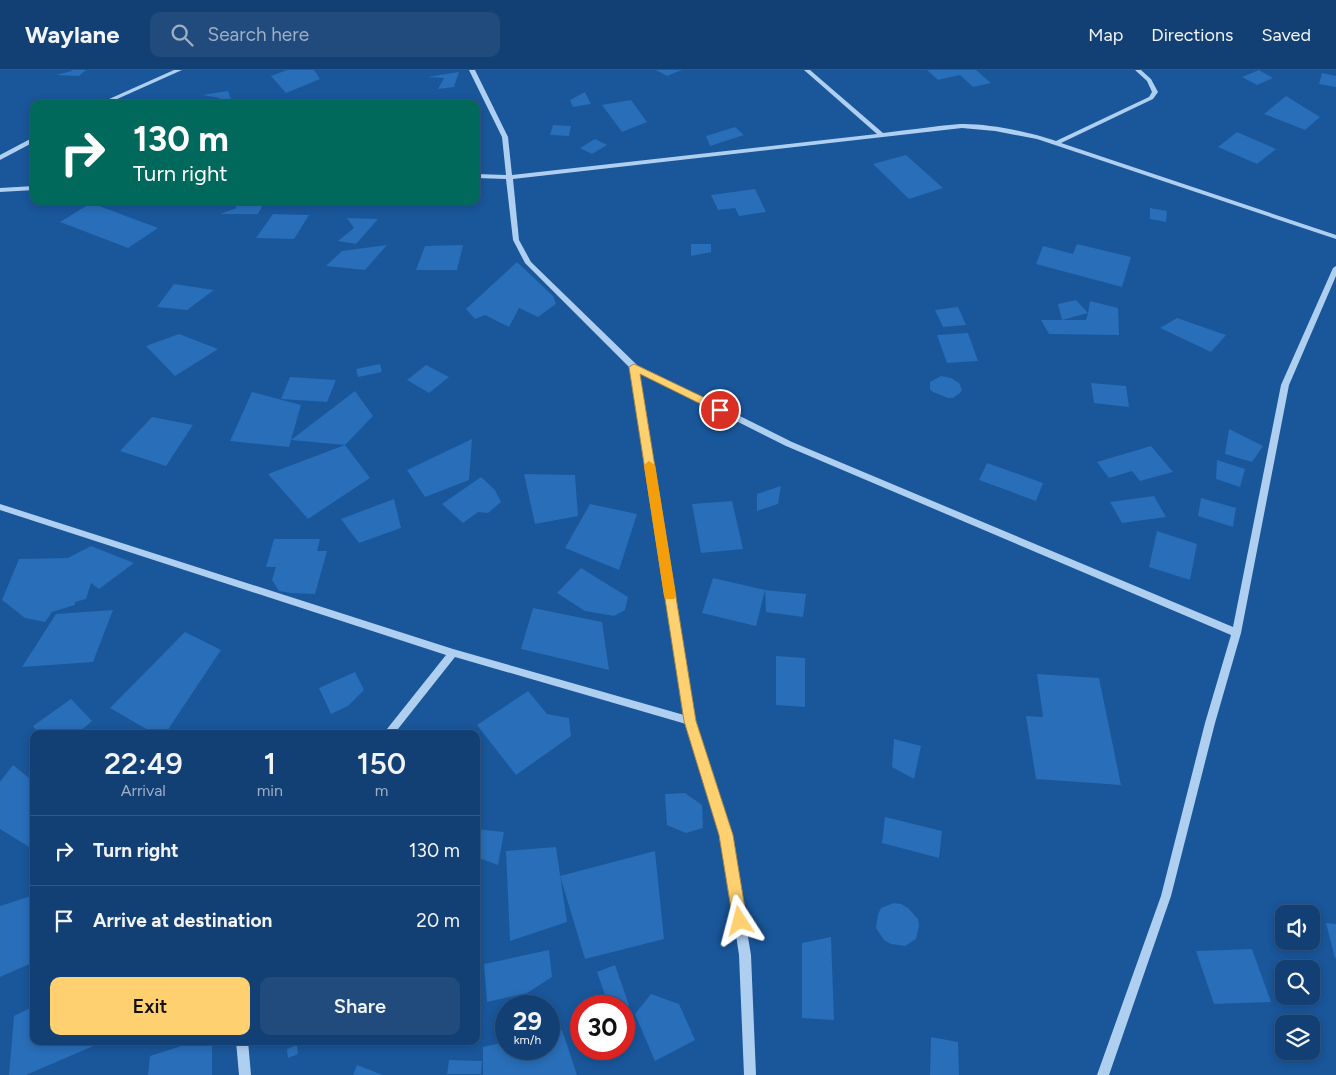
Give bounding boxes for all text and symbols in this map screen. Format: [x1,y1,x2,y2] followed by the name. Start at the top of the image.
[150,12,500,57] search box
[25,20,120,49] text: Waylane
[168,21,196,49] icon: search
[208,23,309,46] text: Search here
[1088,24,1123,46] text: Map
[1151,24,1233,46] text: Directions
[1261,24,1311,46] text: Saved
[133,118,229,160] text: 130 m
[50,120,115,185] icon: right
[133,160,228,187] text: Turn right
[699,389,741,431] pin
[706,396,734,424] icon: arrive
[104,745,183,782] text: 22:49
[263,745,276,782] text: 1
[357,745,406,782] text: 150
[121,781,166,800] text: Arrival
[257,781,283,800] text: min
[375,781,388,800] text: m
[50,837,78,865] icon: right
[93,839,179,862] text: Turn right
[409,839,460,862] text: 130 m
[713,894,765,946] position arrow
[1275,905,1320,1060] map controls
[1275,905,1320,950] button: sound
[50,907,78,935] icon: arrive
[93,909,272,932] text: Arrive at destination
[416,909,460,932] text: 20 m
[1275,960,1320,1005] button: search
[50,977,250,1035] button: Exit
[260,977,460,1035] button: Share
[570,995,635,1060] speed limit sign: 30
[513,1006,542,1036] text: 29
[1275,1015,1320,1060] button: layers
[514,1033,541,1047] text: km/h

